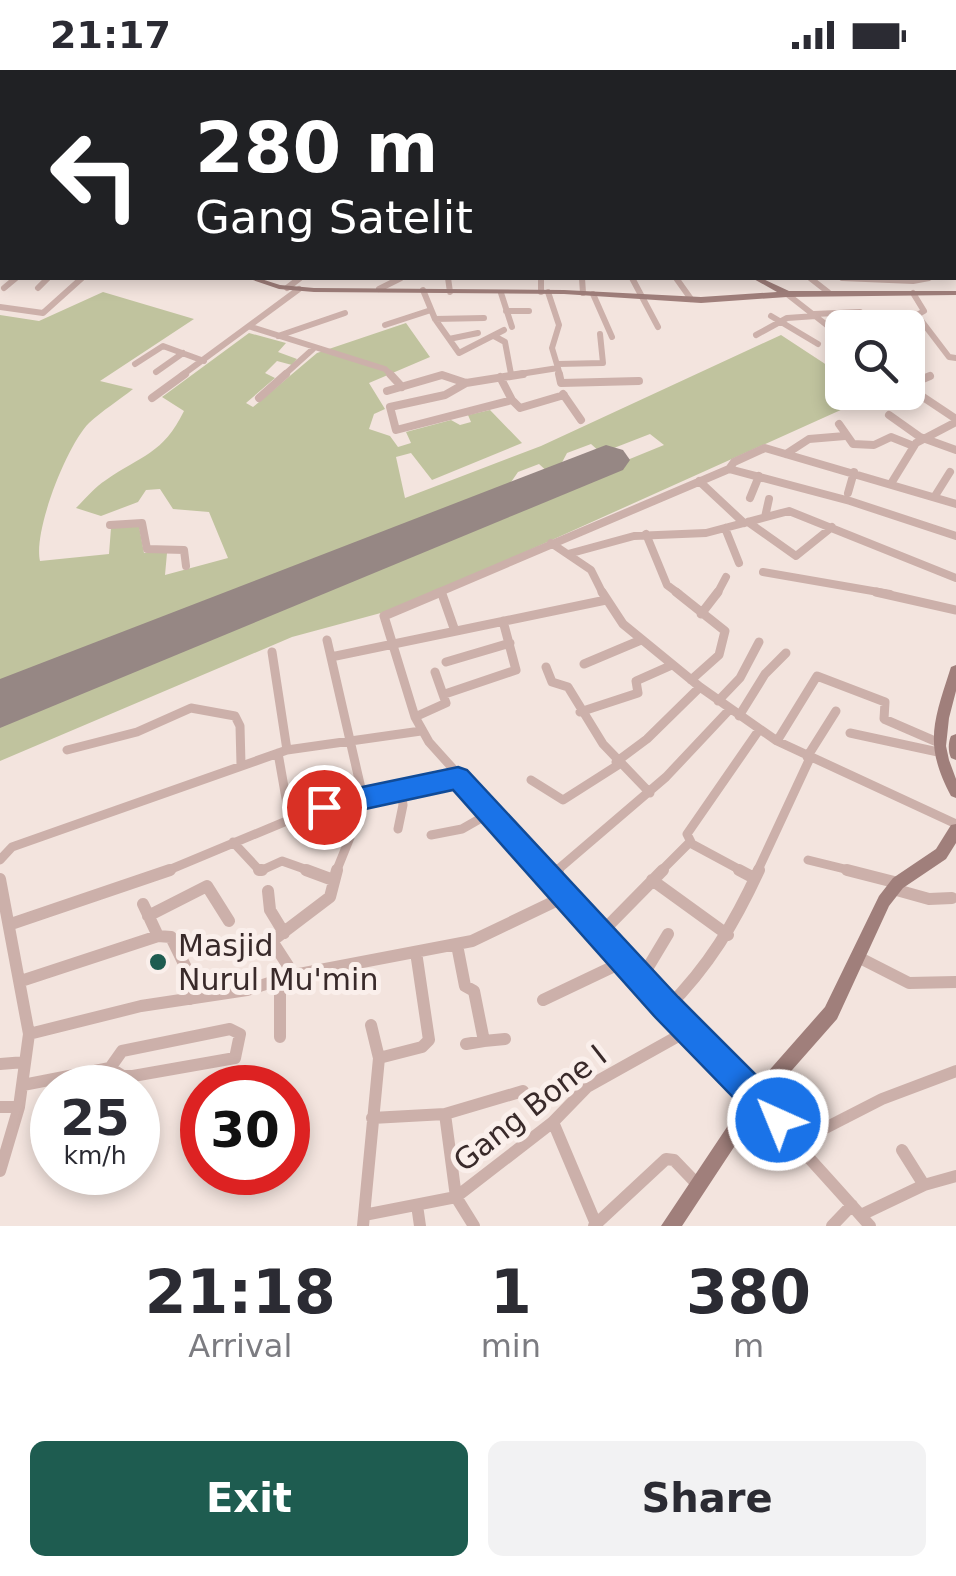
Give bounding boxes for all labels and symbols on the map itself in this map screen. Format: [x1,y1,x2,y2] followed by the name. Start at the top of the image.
[282,765,367,850] pin
[178,928,378,997] place label: Masjid Nurul Mu'min
[147,951,169,973] marker: Masjid Nurul Mu'min
[447,1038,613,1178] street label: Gang Bone I
[180,1065,310,1195] speed limit sign: 30
[726,1068,830,1172] position arrow

